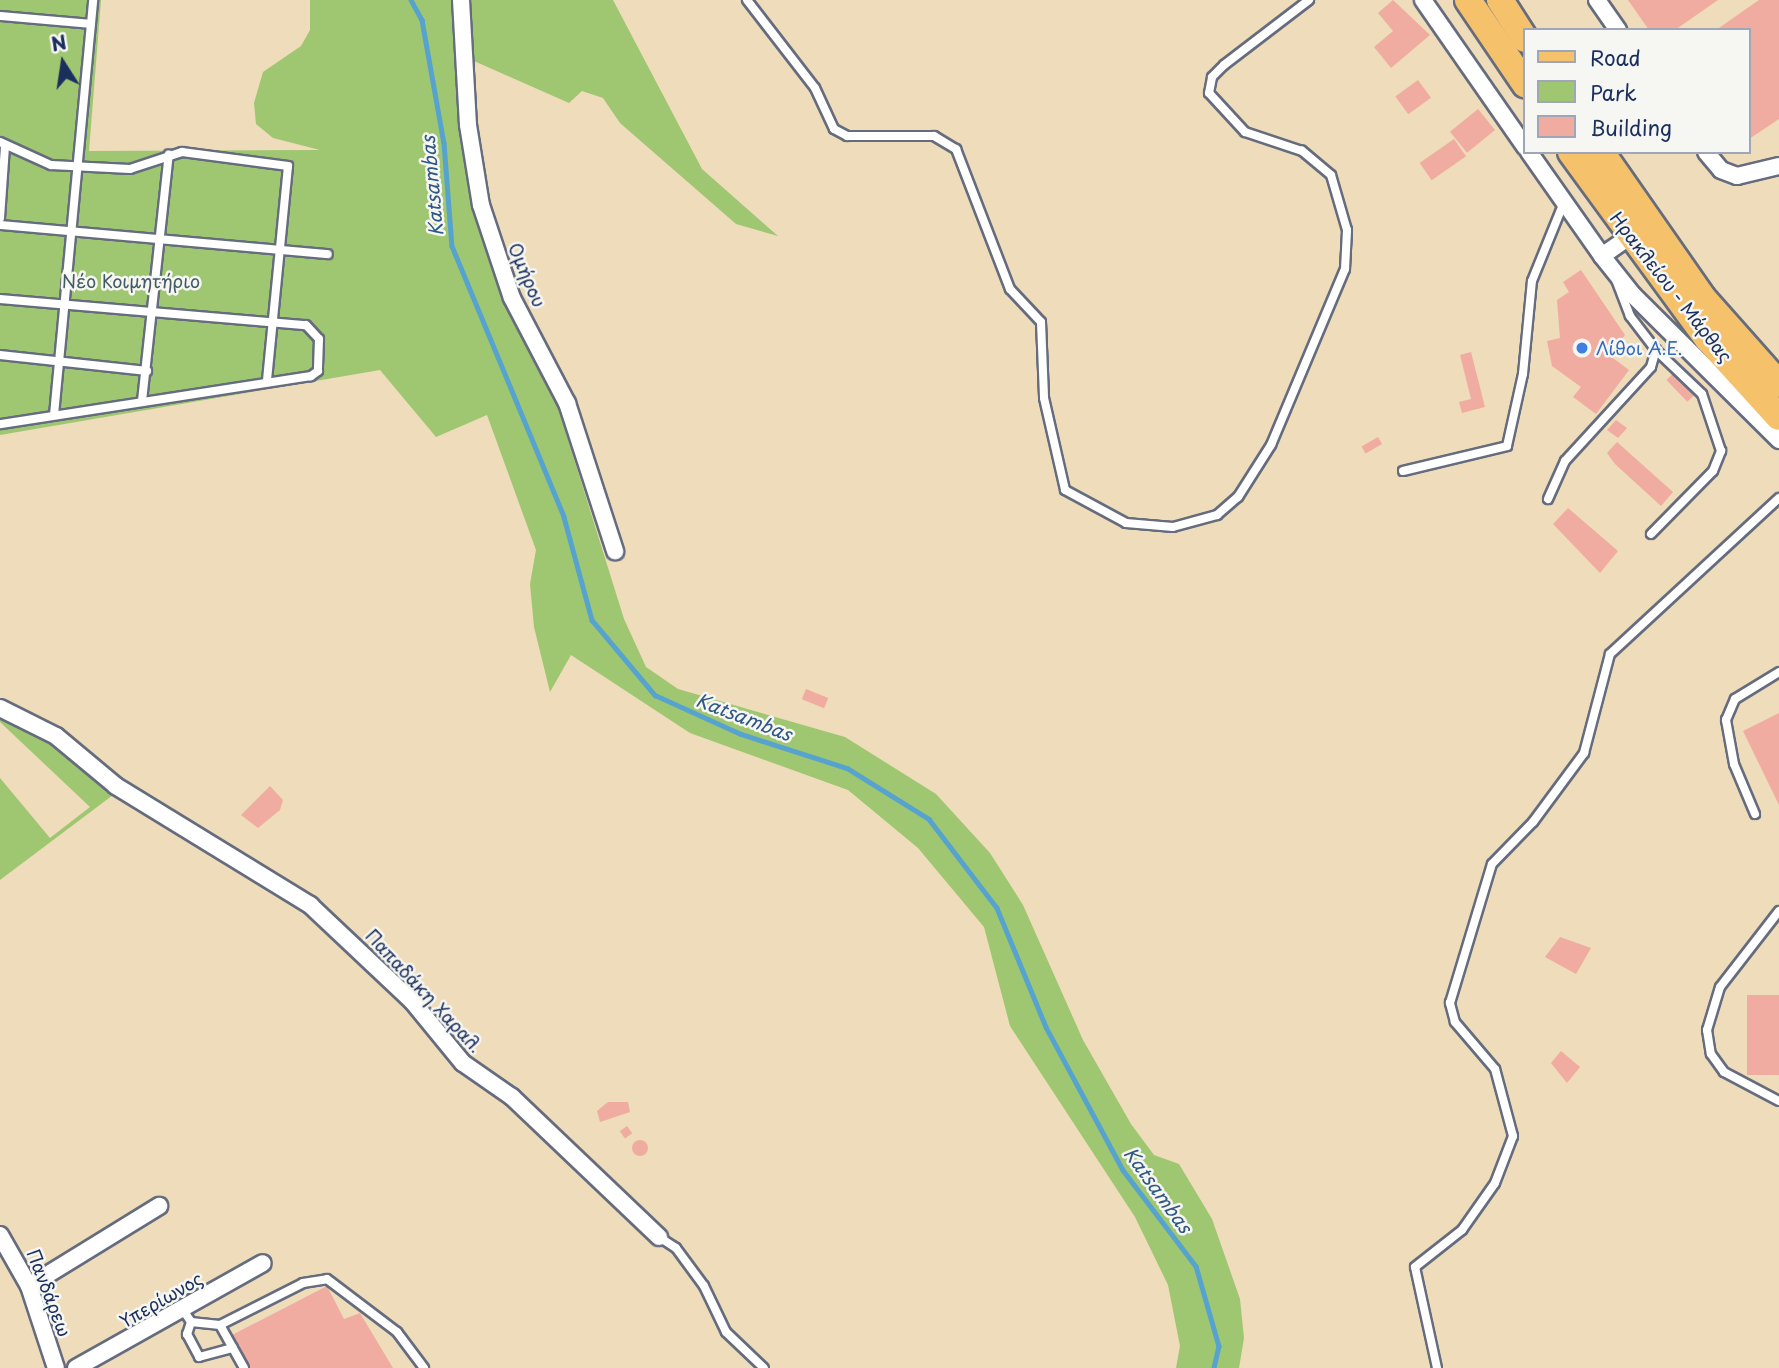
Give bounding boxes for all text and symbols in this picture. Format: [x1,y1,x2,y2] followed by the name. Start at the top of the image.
[48,27,69,58] text: N
[28,28,98,98] north arrow
[1524,28,1751,154] legend
[1590,41,1641,73] text: Road
[1590,76,1637,108] text: Park
[1590,111,1672,143] text: Building
[416,135,448,237] water label: Katsambas
[1605,207,1737,367] street label: Ηρακλείου - Μάρθας
[504,240,550,310] street label: Ομήρου
[63,270,199,292] park label: Νέο Κοιμητήριο
[1596,337,1684,359] place label: Λίθοι Α.Ε.
[1574,340,1590,356] marker: Λίθοι Α.Ε.
[693,688,795,746] water label: Katsambas
[361,925,487,1057] street label: Παπαδάκη Χαραλ.
[1119,1143,1197,1237] water label: Katsambas
[22,1246,76,1340] street label: Πανδάρεω
[116,1268,206,1332] street label: Υπερίωνος

